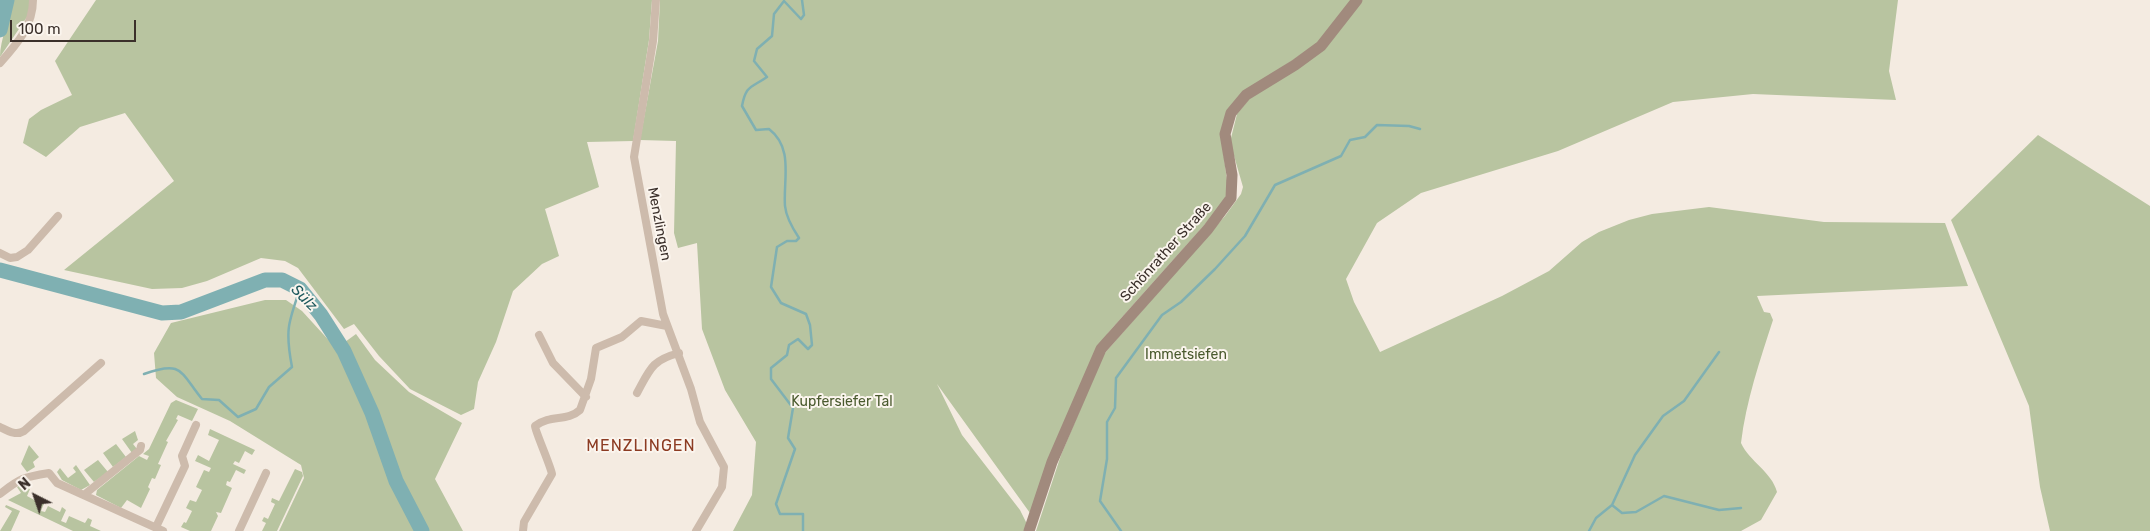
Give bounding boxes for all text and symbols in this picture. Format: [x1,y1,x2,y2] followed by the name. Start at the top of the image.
[12,10,139,42] scale bar
[18,20,60,38] text: 100 m
[644,186,674,262] street label: Menzlingen
[1117,199,1215,305] street label: Schönrather Straße
[287,281,321,315] water label: Sülz
[1145,347,1227,363] park label: Immetsiefen
[791,394,893,410] park label: Kupfersiefer Tal
[585,436,697,456] district label: MENZLINGEN
[10,471,60,521] north arrow
[15,475,34,494] text: N

